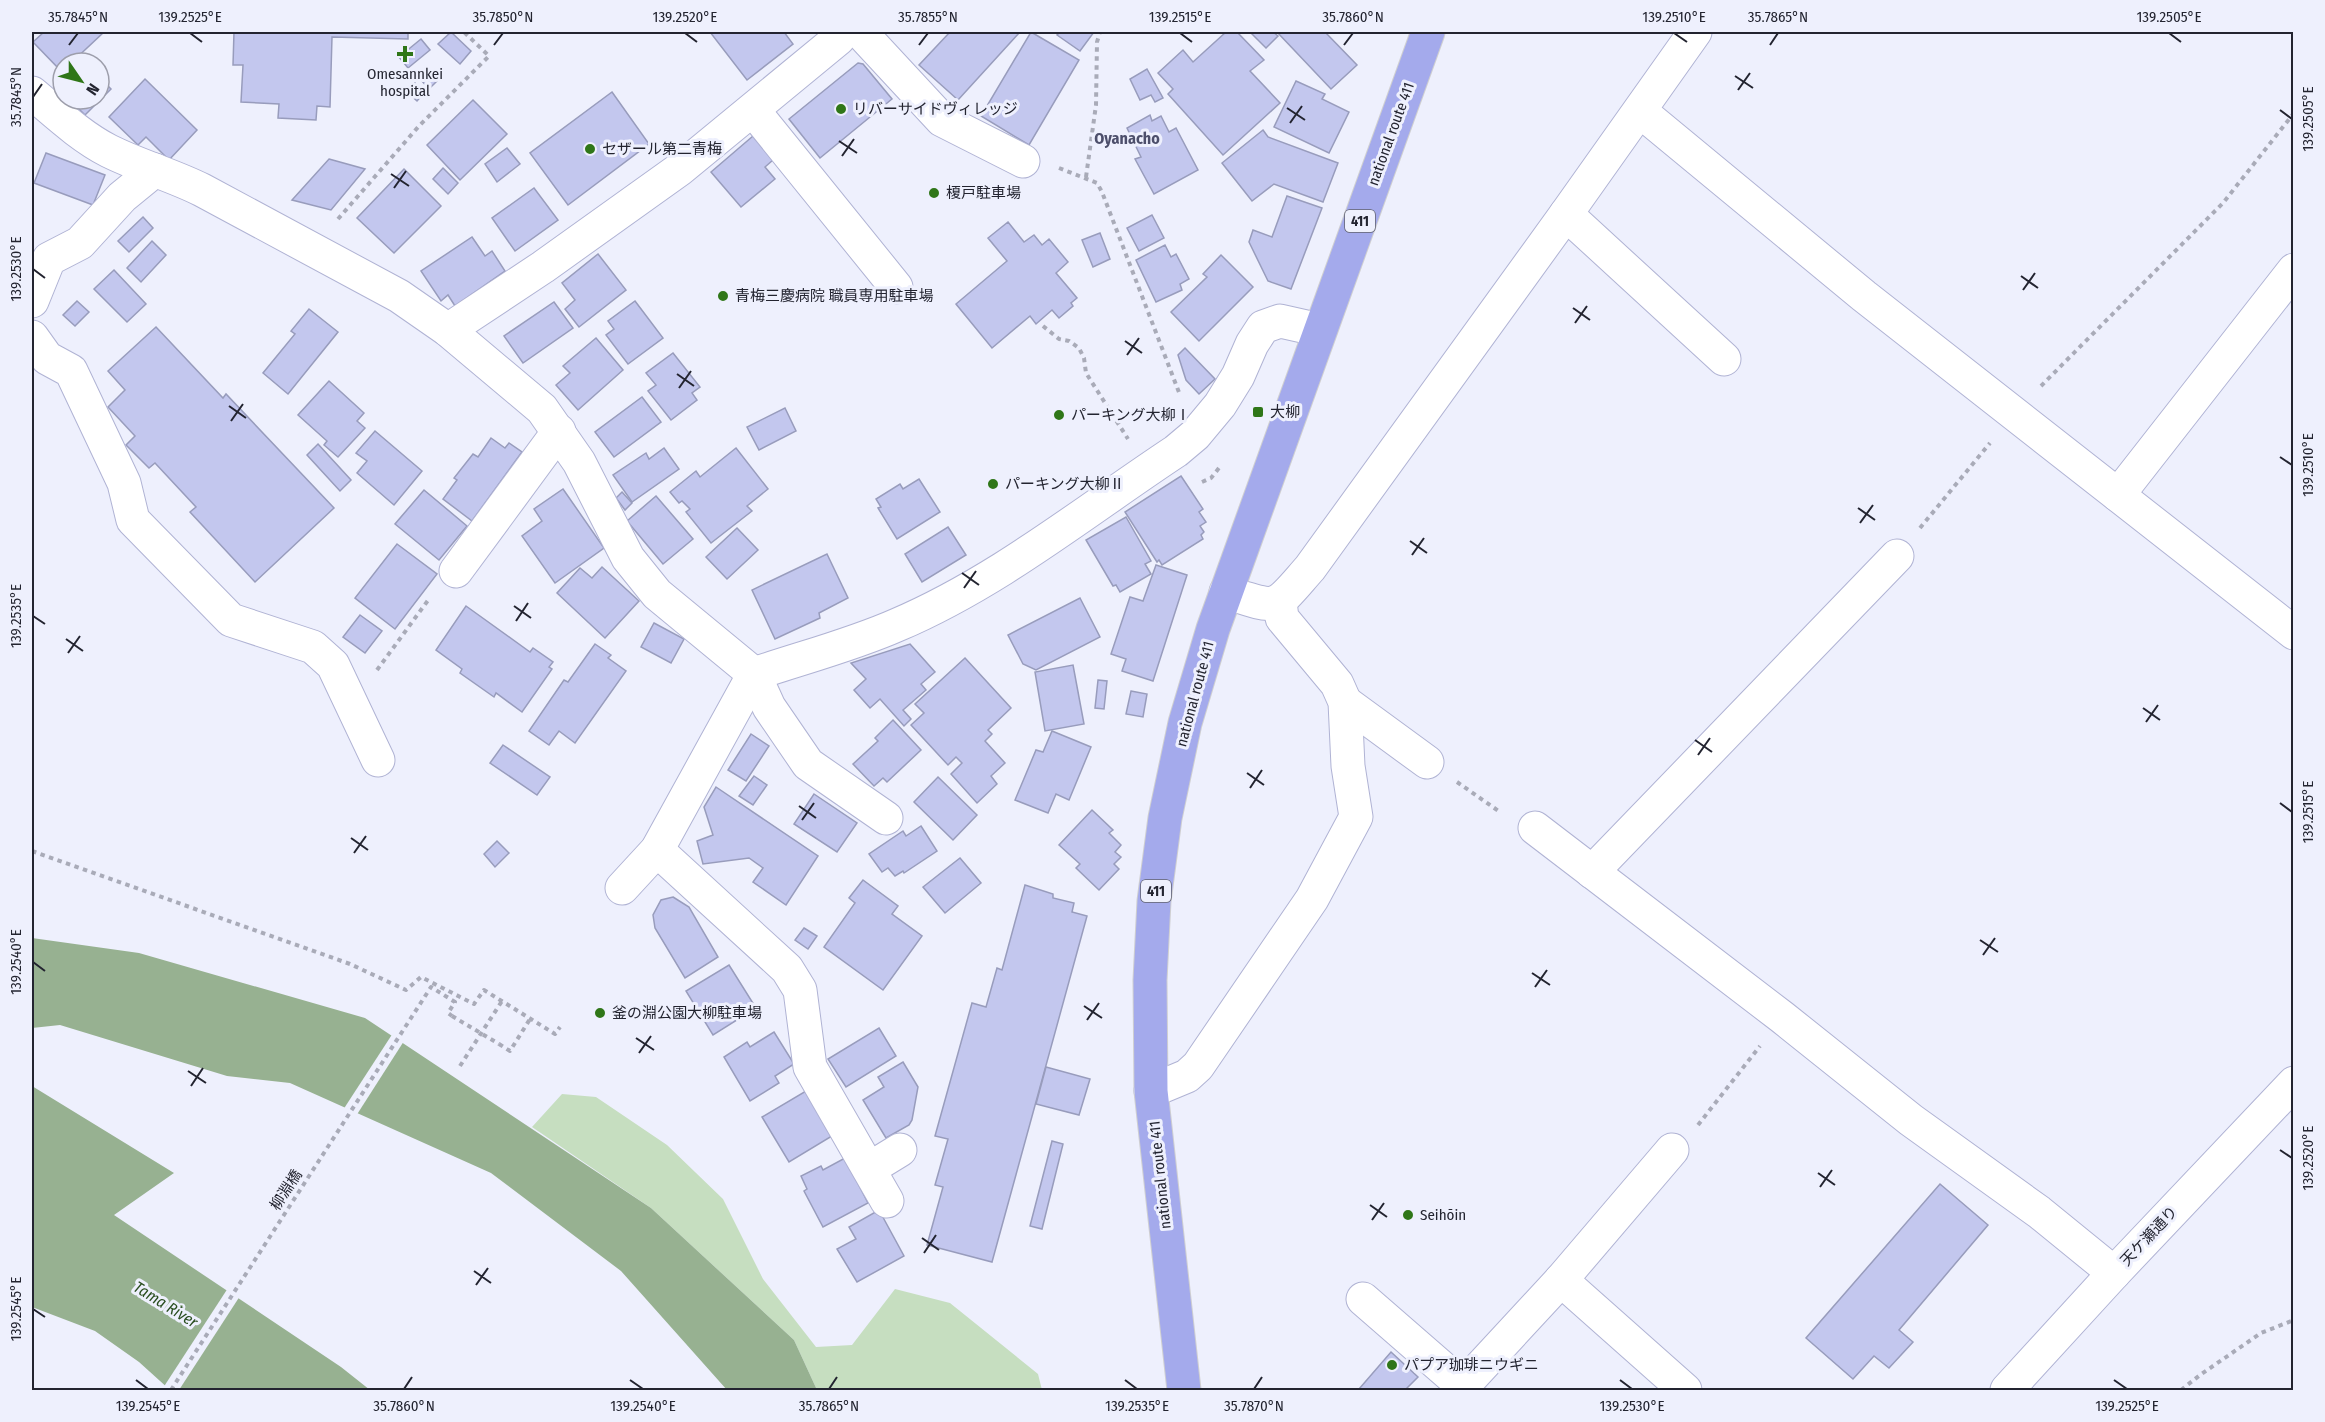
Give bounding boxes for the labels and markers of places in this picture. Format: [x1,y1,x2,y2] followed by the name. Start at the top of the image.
[396,45,414,63] marker: Omesannkei hospital
[367,65,443,100] place label: Omesannkei hospital
[853,100,1018,118] place label: リバーサイドヴィレッジ
[834,102,848,116] marker: リバーサイドヴィレッジ
[602,140,722,158] place label: セザール第二青梅
[583,142,597,156] marker: セザール第二青梅
[946,184,1021,202] place label: 榎戸駐車場
[927,186,941,200] marker: 榎戸駐車場
[735,287,934,305] place label: 青梅三慶病院 職員専用駐車場
[716,289,730,303] marker: 青梅三慶病院 職員専用駐車場
[1270,403,1300,421] place label: 大柳
[1251,405,1265,419] marker: 大柳
[1071,406,1191,424] place label: パーキング大柳Ⅰ
[1052,408,1066,422] marker: パーキング大柳Ⅰ
[1005,475,1125,493] place label: パーキング大柳Ⅱ
[986,477,1000,491] marker: パーキング大柳Ⅱ
[612,1004,762,1022] place label: 釜の淵公園大柳駐車場
[593,1006,607,1020] marker: 釜の淵公園大柳駐車場
[1420,1206,1466,1224] place label: Seihōin
[1401,1208,1415,1222] marker: Seihōin
[1404,1356,1539,1374] place label: パプア珈琲ニウギニ
[1385,1358,1399,1372] marker: パプア珈琲ニウギニ

